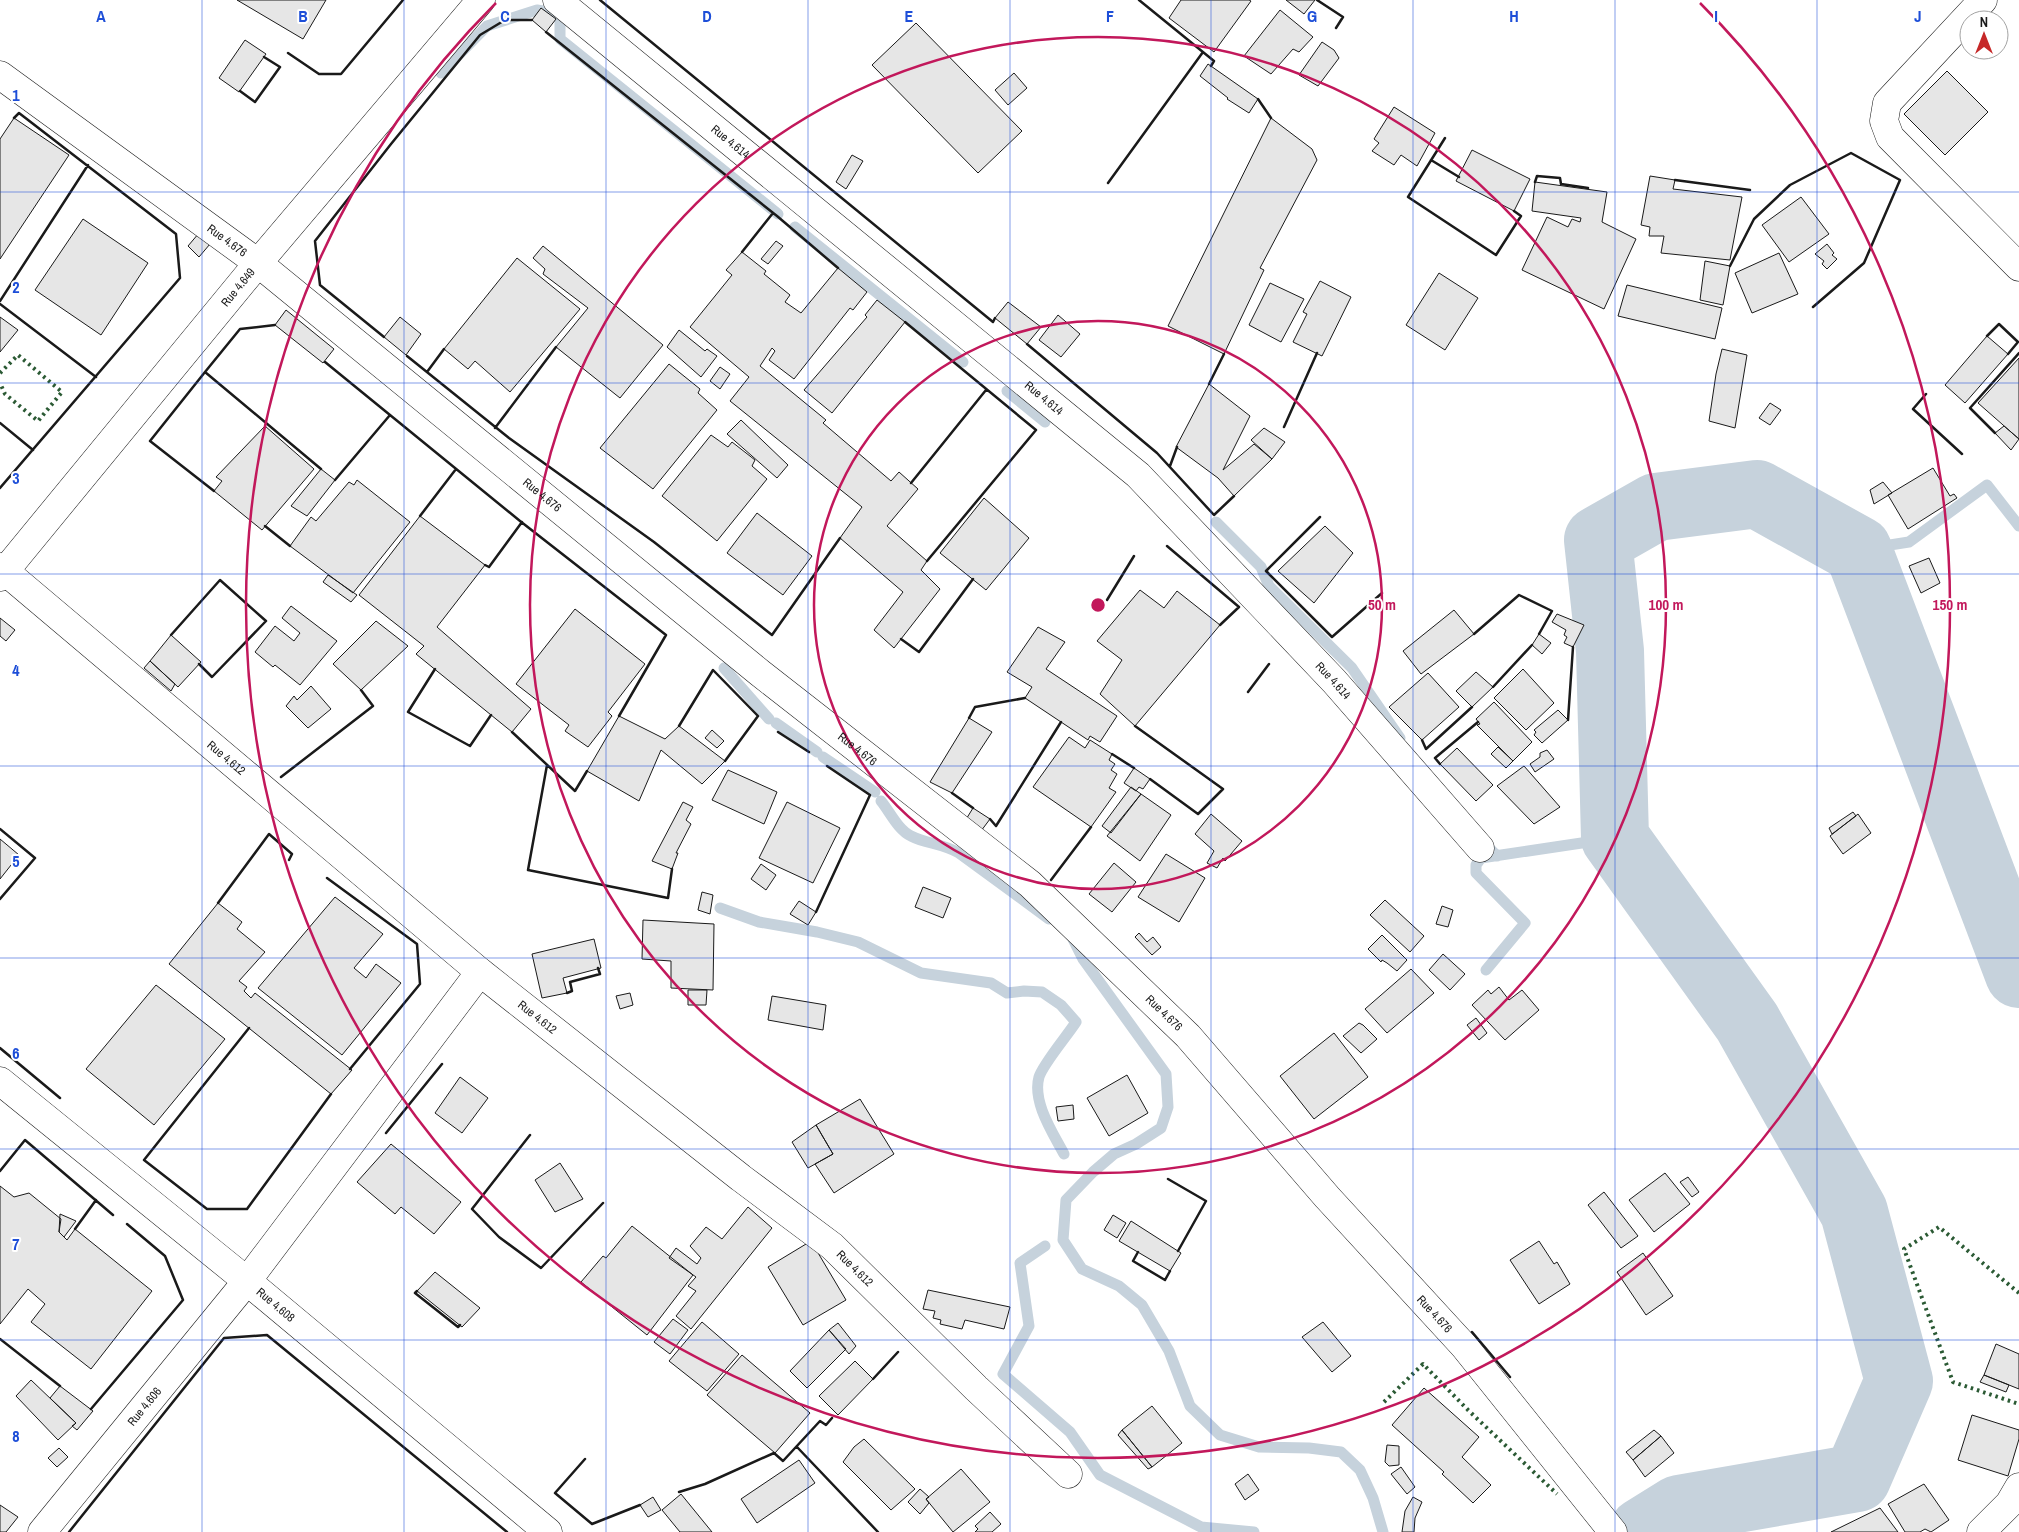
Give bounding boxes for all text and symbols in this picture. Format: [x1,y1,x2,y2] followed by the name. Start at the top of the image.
[96,5,106,27] text: A
[298,5,308,27] text: B
[500,5,510,27] text: C
[702,5,712,27] text: D
[905,5,914,27] text: E
[1106,5,1114,27] text: F
[1307,5,1317,27] text: G
[1509,5,1519,27] text: H
[1714,5,1718,27] text: I
[1914,5,1922,27] text: J
[1959,10,2009,60] north arrow
[1980,13,1988,31] text: N
[12,84,20,106] text: 1
[708,121,754,163] street label: Rue 4.614
[204,221,250,260] street label: Rue 4.676
[217,265,259,310] street label: Rue 4.649
[12,276,20,298] text: 2
[1021,378,1067,419] street label: Rue 4.614
[12,467,20,489] text: 3
[519,474,565,516] street label: Rue 4.676
[1368,594,1396,615] text: 50 m
[1649,594,1683,615] text: 100 m
[1933,594,1967,615] text: 150 m
[1089,596,1107,614] centre of rings
[1312,658,1355,703] street label: Rue 4.614
[12,659,20,681] text: 4
[835,729,880,769] street label: Rue 4.676
[204,737,249,779] street label: Rue 4.612
[12,850,20,872] text: 5
[1142,991,1186,1034] street label: Rue 4.676
[514,997,560,1038] street label: Rue 4.612
[12,1042,20,1064] text: 6
[12,1233,20,1255] text: 7
[833,1247,877,1290] street label: Rue 4.612
[253,1284,298,1326] street label: Rue 4.608
[1413,1292,1456,1336] street label: Rue 4.676
[124,1384,165,1429] street label: Rue 4.606
[12,1425,20,1447] text: 8

